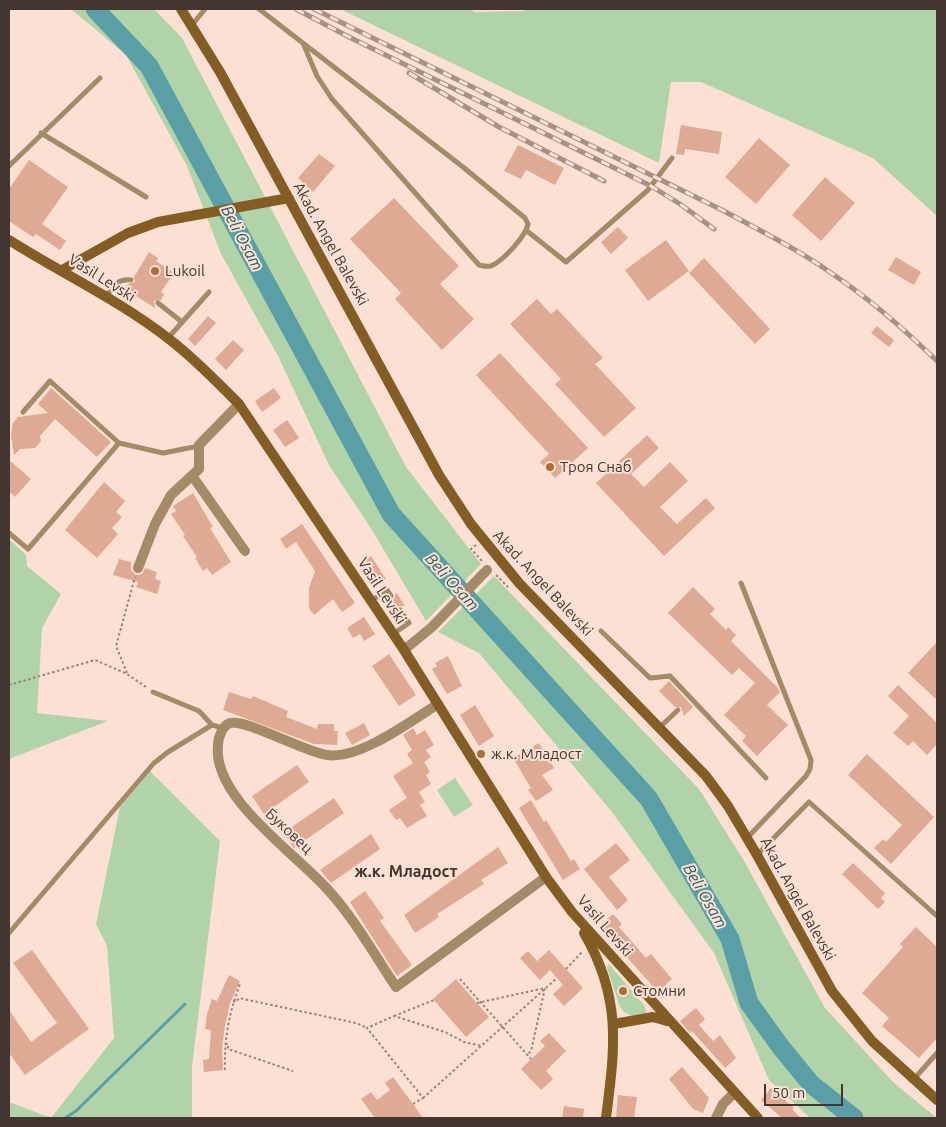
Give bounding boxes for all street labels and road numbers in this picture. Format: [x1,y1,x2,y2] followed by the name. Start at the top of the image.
[290,179,372,309] street label: Akad. Angel Balevski
[65,250,139,306] street label: Vasil Levski
[489,526,597,640] street label: Akad. Angel Balevski
[354,554,410,628] street label: Vasil Levski
[262,805,316,857] street label: Буковец
[757,834,839,964] street label: Akad. Angel Balevski
[573,892,637,960] street label: Vasil Levski

